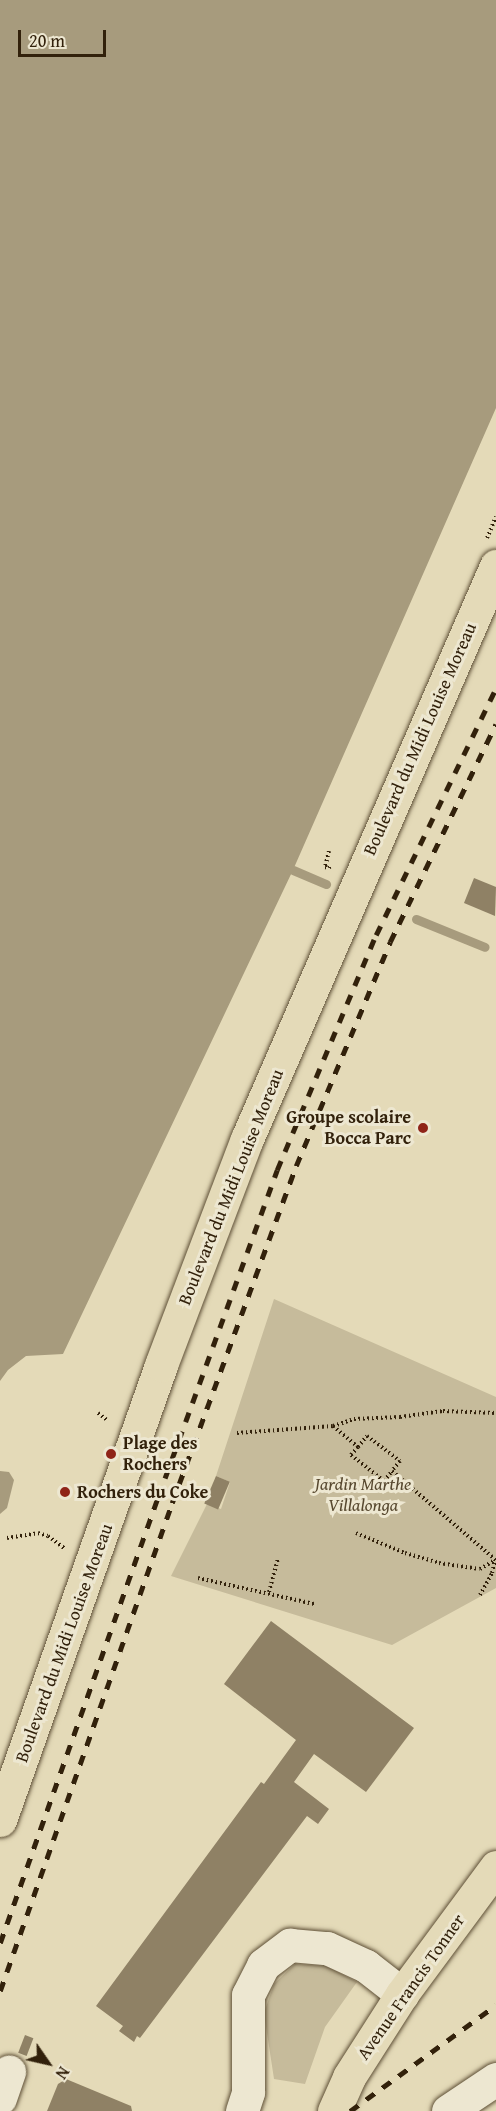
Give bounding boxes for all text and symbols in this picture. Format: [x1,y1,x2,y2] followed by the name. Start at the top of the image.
[21,18,110,56] scale bar
[29,27,65,54] text: 20 m
[359,619,481,859] street label: Boulevard du Midi Louise Moreau
[174,1066,288,1308] street label: Boulevard du Midi Louise Moreau
[286,1107,411,1150] place label: Groupe scolaire Bocca Parc
[416,1121,430,1135] marker: Groupe scolaire Bocca Parc
[123,1433,197,1476] place label: Plage des Rochers
[104,1447,118,1461] marker: Plage des Rochers
[315,1474,411,1516] park label: Jardin Marthe Villalonga
[77,1481,208,1503] place label: Rochers du Coke
[58,1485,72,1499] marker: Rochers du Coke
[11,1521,117,1765] street label: Boulevard du Midi Louise Moreau
[353,1910,469,2064] street label: Avenue Francis Tonner
[18,2033,78,2093] north arrow
[50,2062,76,2084] text: N

